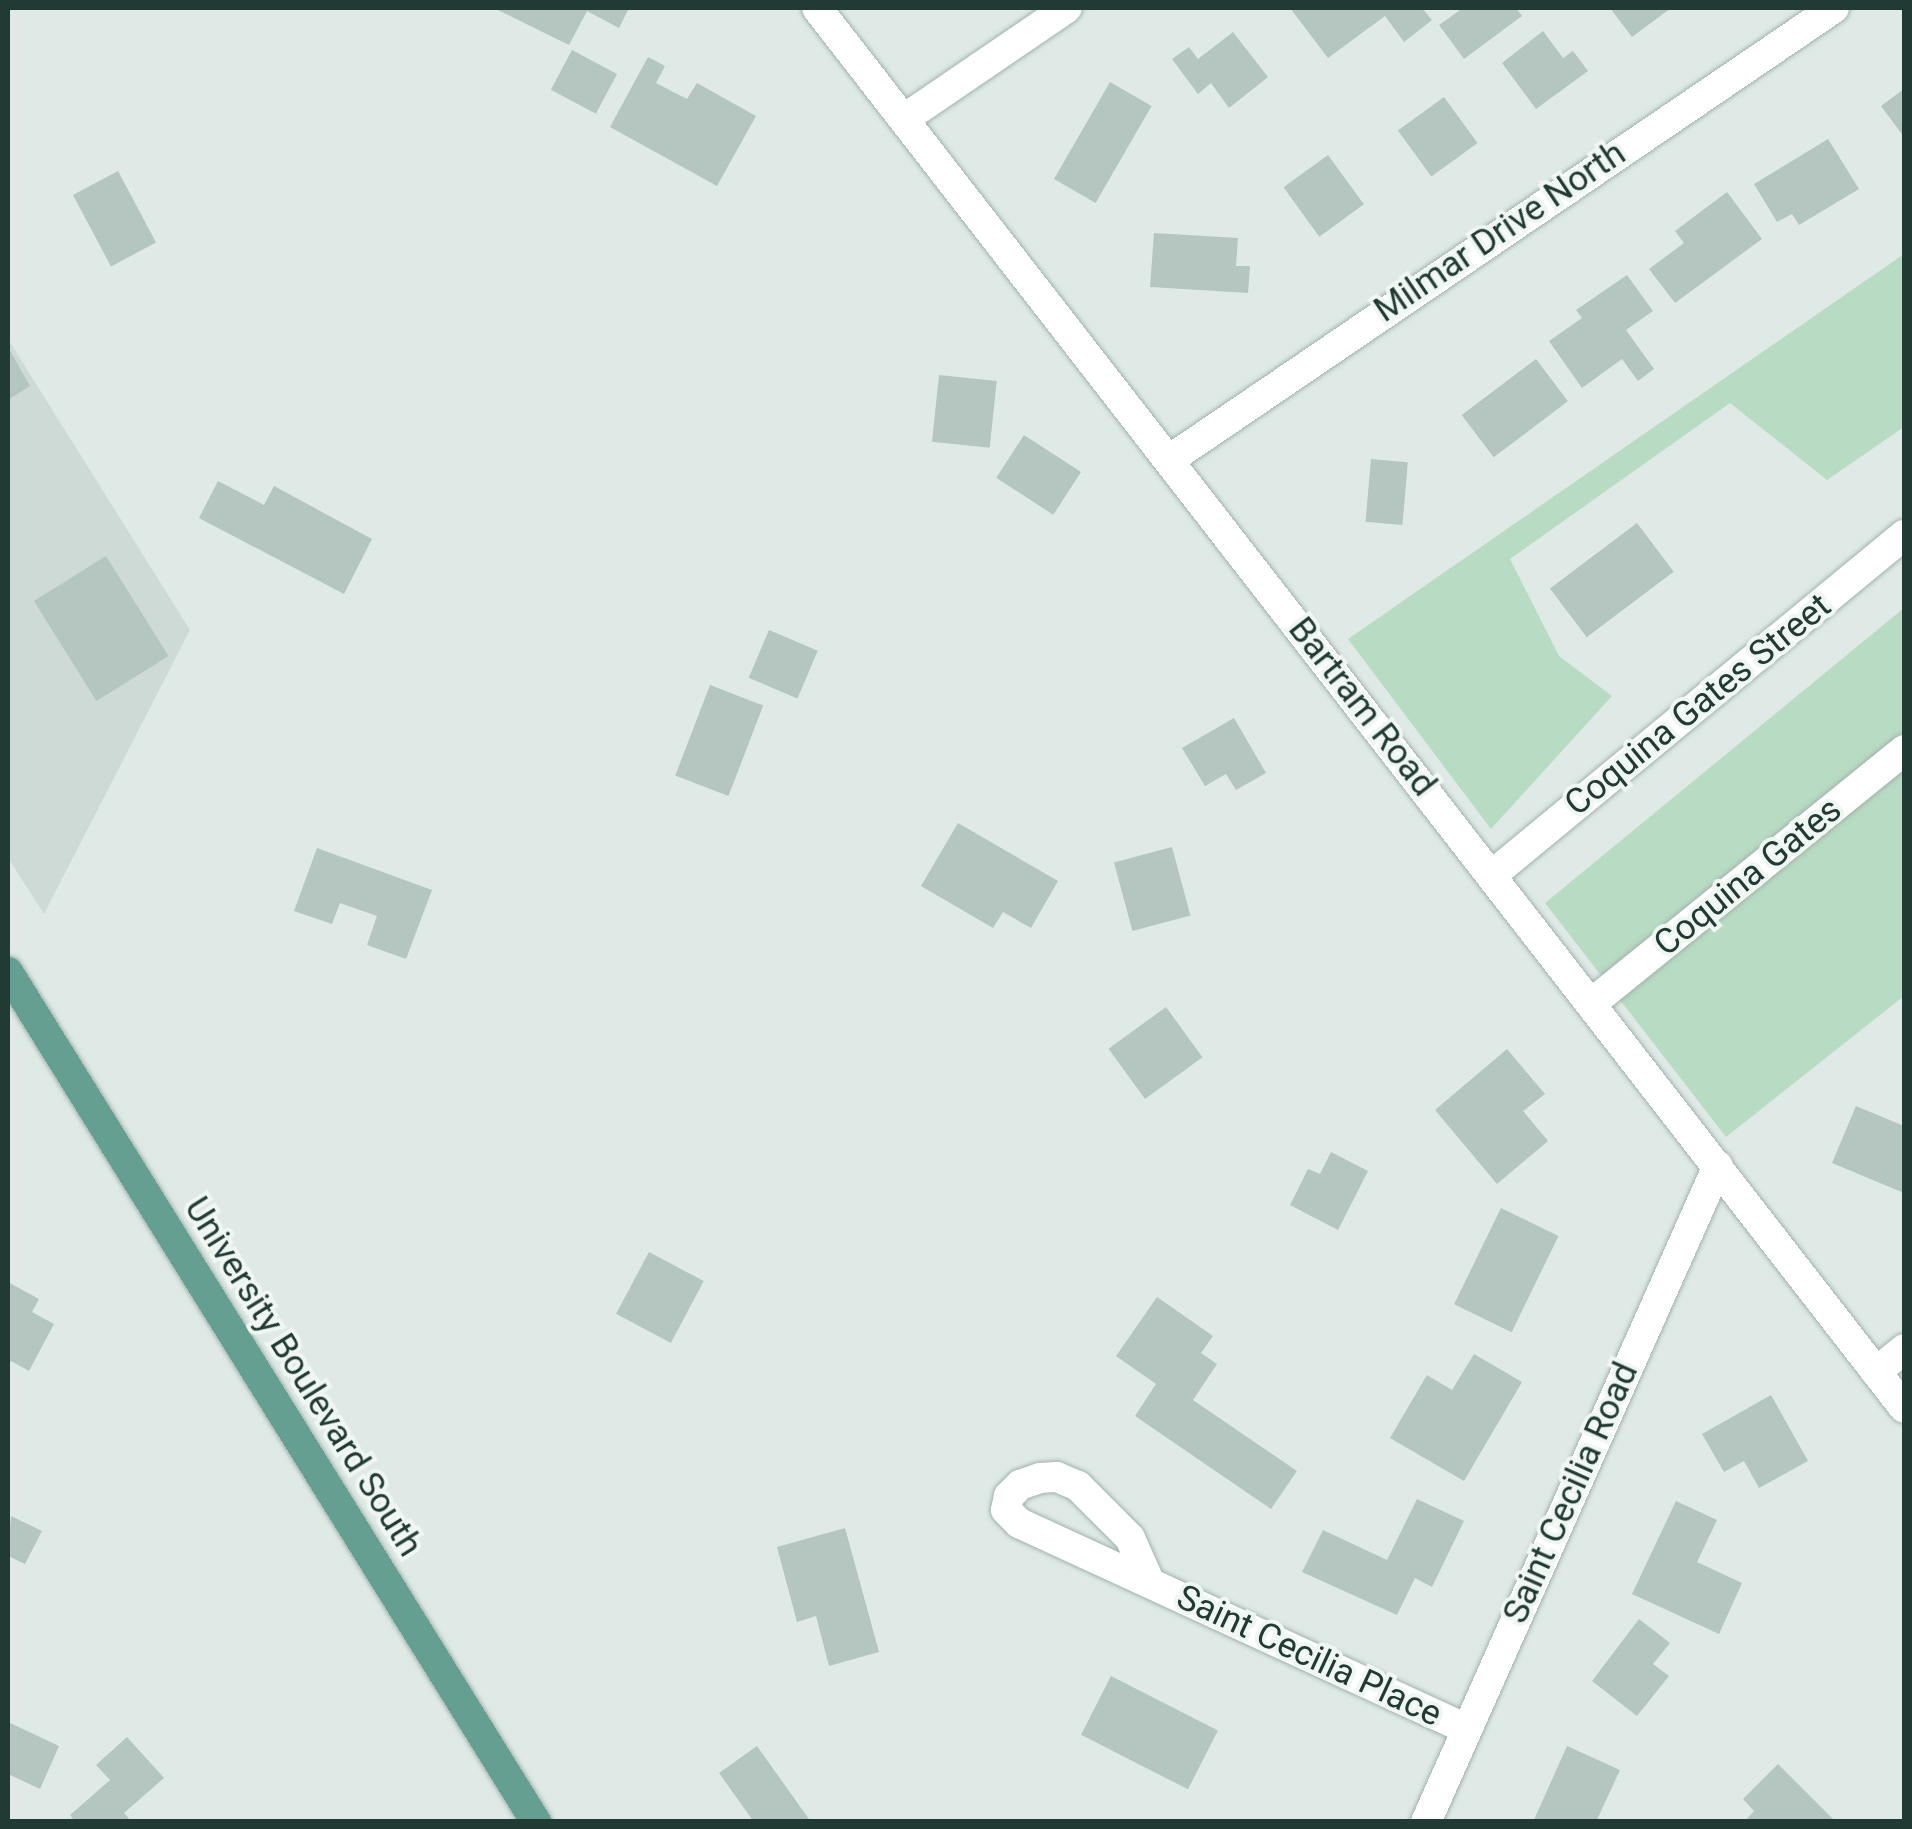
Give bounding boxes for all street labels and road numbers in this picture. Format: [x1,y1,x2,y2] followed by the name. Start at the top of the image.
[1367,133,1633,331] street label: Milmar Drive North
[1557,585,1839,825] street label: Coquina Gates Street
[1279,609,1445,805] street label: Bartram Road
[1646,789,1850,965] street label: Coquina Gates
[175,1190,431,1564] street label: University Boulevard South
[1495,1356,1647,1630] street label: Saint Cecilia Road
[1170,1576,1448,1736] street label: Saint Cecilia Place

